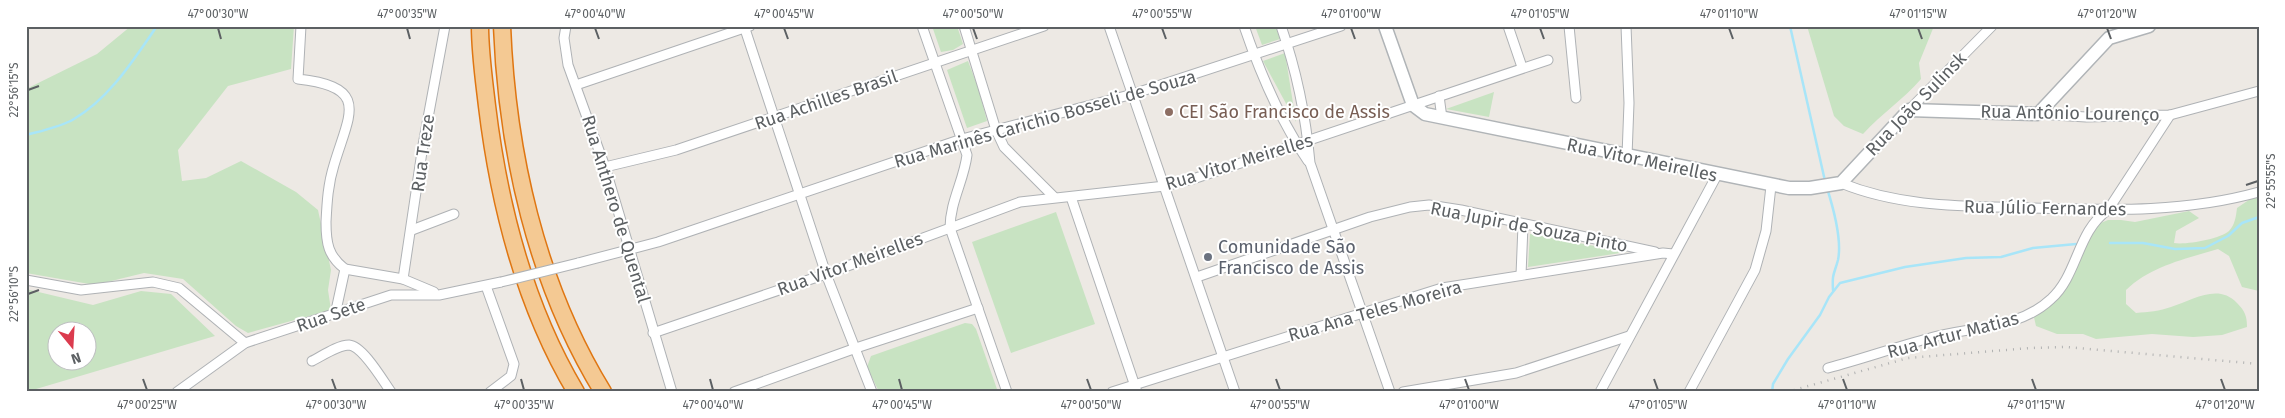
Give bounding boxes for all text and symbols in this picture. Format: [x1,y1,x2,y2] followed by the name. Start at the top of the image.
[188,7,249,21] text: 47°00'30"W
[377,7,437,21] text: 47°00'35"W
[565,7,626,21] text: 47°00'40"W
[754,7,814,21] text: 47°00'45"W
[942,7,1004,21] text: 47°00'50"W
[1132,7,1192,21] text: 47°00'55"W
[1321,7,1381,21] text: 47°01'00"W
[1511,7,1570,21] text: 47°01'05"W
[1700,7,1758,21] text: 47°01'10"W
[1889,7,1947,21] text: 47°01'15"W
[2077,7,2137,21] text: 47°01'20"W
[1861,47,1972,160] street label: Rua João Sulinsk
[7,62,21,118] text: 22°56'15"S
[752,65,900,135] street label: Rua Achilles Brasil
[892,65,1198,173] street label: Rua Marinês Carichio Bosseli de Souza
[1980,100,2160,126] street label: Rua Antônio Lourenço
[1179,101,1390,123] place label: CEI São Francisco de Assis
[1163,106,1175,118] marker: CEI São Francisco de Assis
[577,112,655,306] street label: Rua Anthero de Quental
[407,113,439,193] street label: Rua Treze
[1162,129,1316,195] street label: Rua Vitor Meirelles
[1565,133,1719,187] street label: Rua Vitor Meirelles
[2264,153,2278,209] text: 22°55'55"S
[1964,196,2126,220] street label: Rua Júlio Fernandes
[1428,197,1630,257] street label: Rua Jupir de Souza Pinto
[774,227,926,301] street label: Rua Vitor Meirelles
[1218,236,1364,279] place label: Comunidade São Francisco de Assis
[1202,251,1214,263] marker: Comunidade São Francisco de Assis
[7,266,21,322] text: 22°56'10"S
[1286,276,1464,346] street label: Rua Ana Teles Moreira
[294,293,368,337] street label: Rua Sete
[1885,307,2021,363] street label: Rua Artur Matias
[48,320,98,370] north arrow
[69,348,83,367] text: N
[117,398,177,412] text: 47°00'25"W
[306,398,367,412] text: 47°00'30"W
[494,398,554,412] text: 47°00'35"W
[683,398,744,412] text: 47°00'40"W
[872,398,932,412] text: 47°00'45"W
[1060,398,1122,412] text: 47°00'50"W
[1250,398,1310,412] text: 47°00'55"W
[1439,398,1499,412] text: 47°01'00"W
[1629,398,1688,412] text: 47°01'05"W
[1818,398,1876,412] text: 47°01'10"W
[2007,398,2065,412] text: 47°01'15"W
[2195,398,2255,412] text: 47°01'20"W

